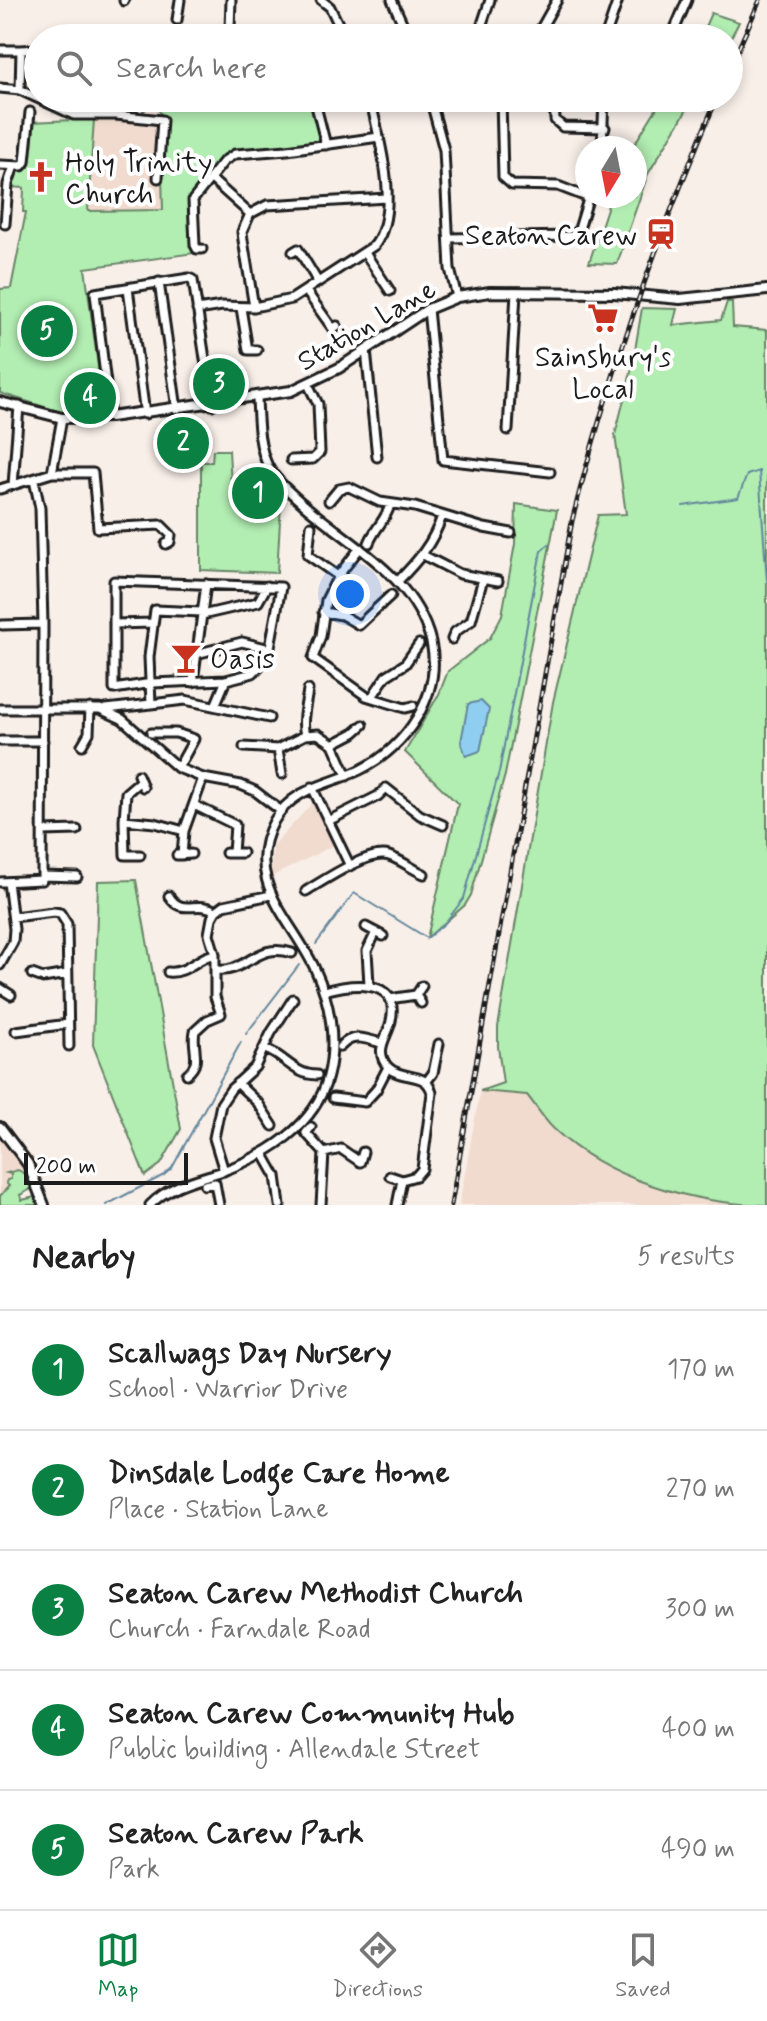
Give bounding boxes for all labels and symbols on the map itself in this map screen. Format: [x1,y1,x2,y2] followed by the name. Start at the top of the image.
[575,136,647,208] north arrow
[65,145,212,214] place label: Holy Trinity Church
[24,160,58,194] church icon: Holy Trinity Church
[644,217,678,251] station icon: Seaton Carew
[465,218,637,255] place label: Seaton Carew
[291,272,443,381] street label: Station Lane
[21,301,73,361] pin: 5
[586,301,620,335] supermarket icon: Sainsbury's Local
[535,340,671,409] place label: Sainsbury's Local
[193,354,245,414] pin: 3
[64,368,116,428] pin: 4
[157,413,209,473] pin: 2
[232,463,284,523] pin: 1
[330,574,370,614] your location
[169,641,203,675] bar icon: Oasis
[210,642,275,679] place label: Oasis
[24,1149,188,1185] scale bar

